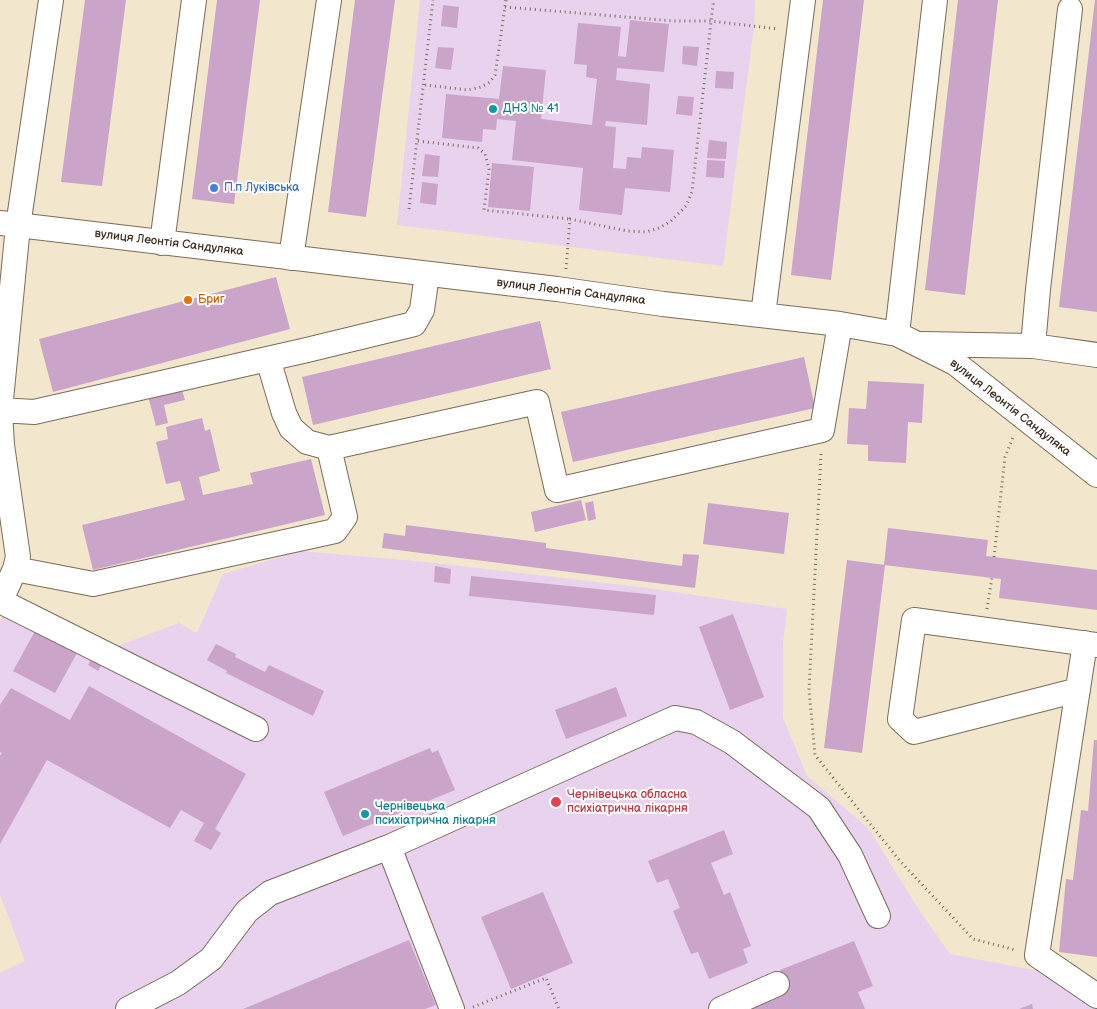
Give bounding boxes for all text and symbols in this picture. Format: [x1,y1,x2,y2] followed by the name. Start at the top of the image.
[503,102,559,116] place label: ДНЗ № 41
[487,103,499,115] marker: ДНЗ № 41
[224,181,299,195] place label: П.п Луківська
[208,182,220,194] marker: П.п Луківська
[94,227,244,259] street label: вулиця Леонтія Сандуляка
[496,276,646,308] street label: вулиця Леонтія Сандуляка
[198,293,224,307] place label: Бриг
[182,294,194,306] marker: Бриг
[947,356,1073,460] street label: вулиця Леонтія Сандуляка
[567,788,688,816] place label: Чернівецька обласна психіатрична лікарня
[549,795,563,809] marker: Чернівецька обласна психіатрична лікарня
[375,800,496,828] place label: Чернівецька психіатрична лікарня
[359,808,371,820] marker: Чернівецька психіатрична лікарня

